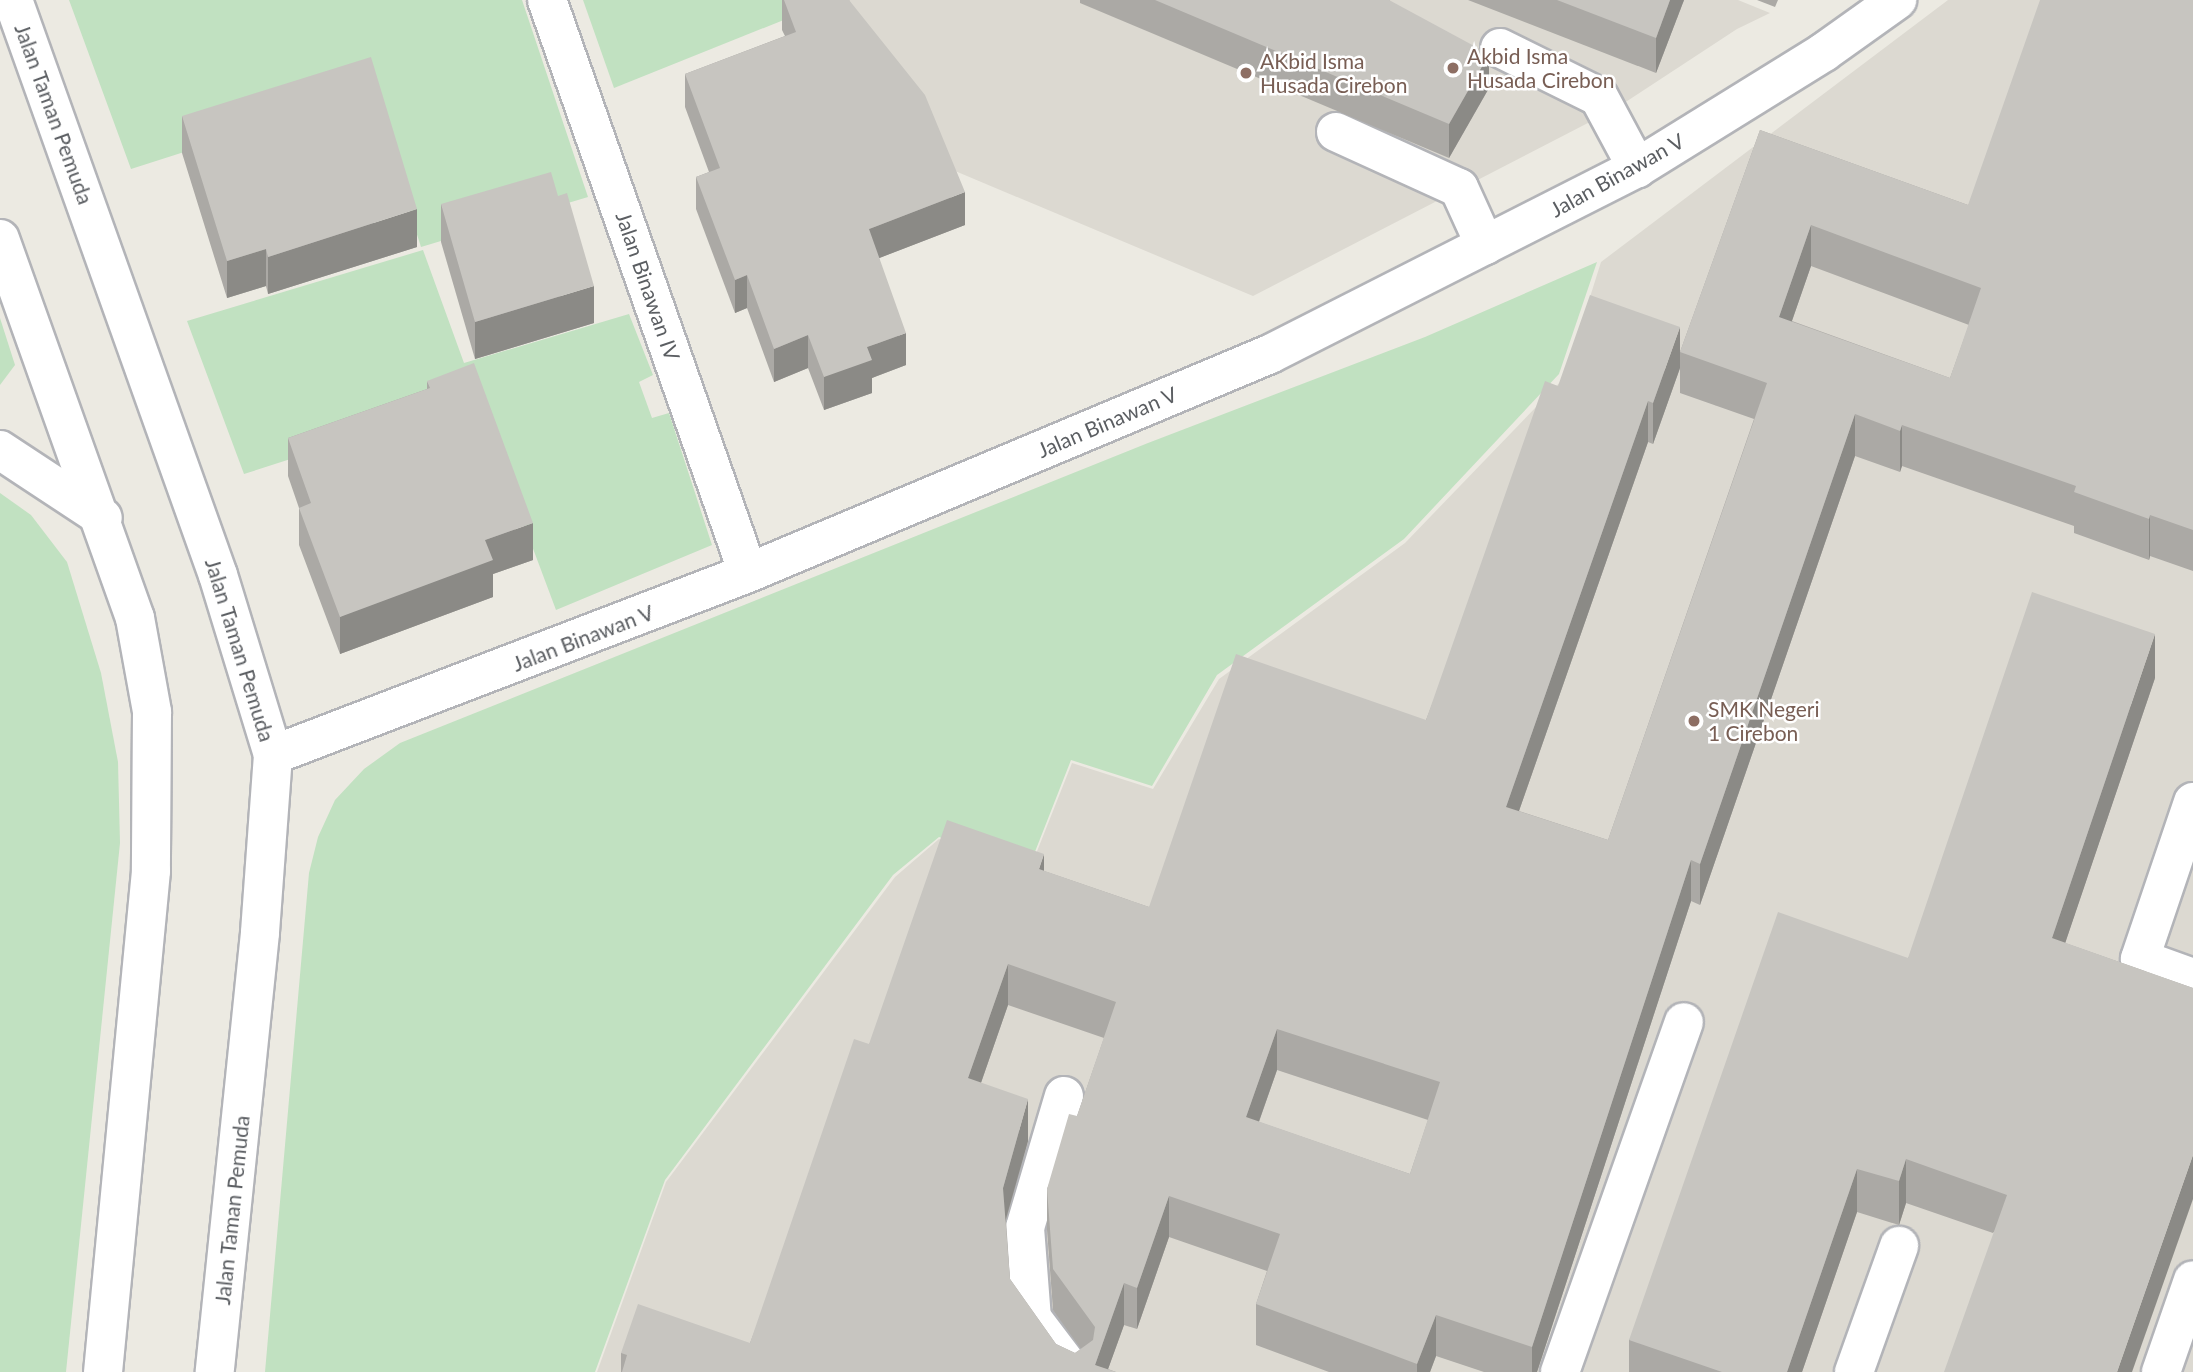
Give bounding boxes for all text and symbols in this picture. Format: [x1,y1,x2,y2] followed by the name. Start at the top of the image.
[10,20,98,208] street label: Jalan Taman Pemuda
[1467,43,1614,93] place label: Akbid Isma Husada Cirebon
[1260,48,1407,98] place label: AKbid Isma Husada Cirebon
[1445,60,1461,76] marker: Akbid Isma Husada Cirebon
[1238,65,1254,81] marker: AKbid Isma Husada Cirebon
[1545,128,1689,222] street label: Jalan Binawan V
[611,208,685,364] street label: Jalan Binawan IV
[1033,381,1181,463] street label: Jalan Binawan V
[200,555,280,745] street label: Jalan Taman Pemuda
[508,599,658,677] street label: Jalan Binawan V
[1708,696,1819,746] place label: SMK Negeri 1 Cirebon
[1686,713,1702,729] marker: SMK Negeri 1 Cirebon
[209,1114,255,1306] street label: Jalan Taman Pemuda

